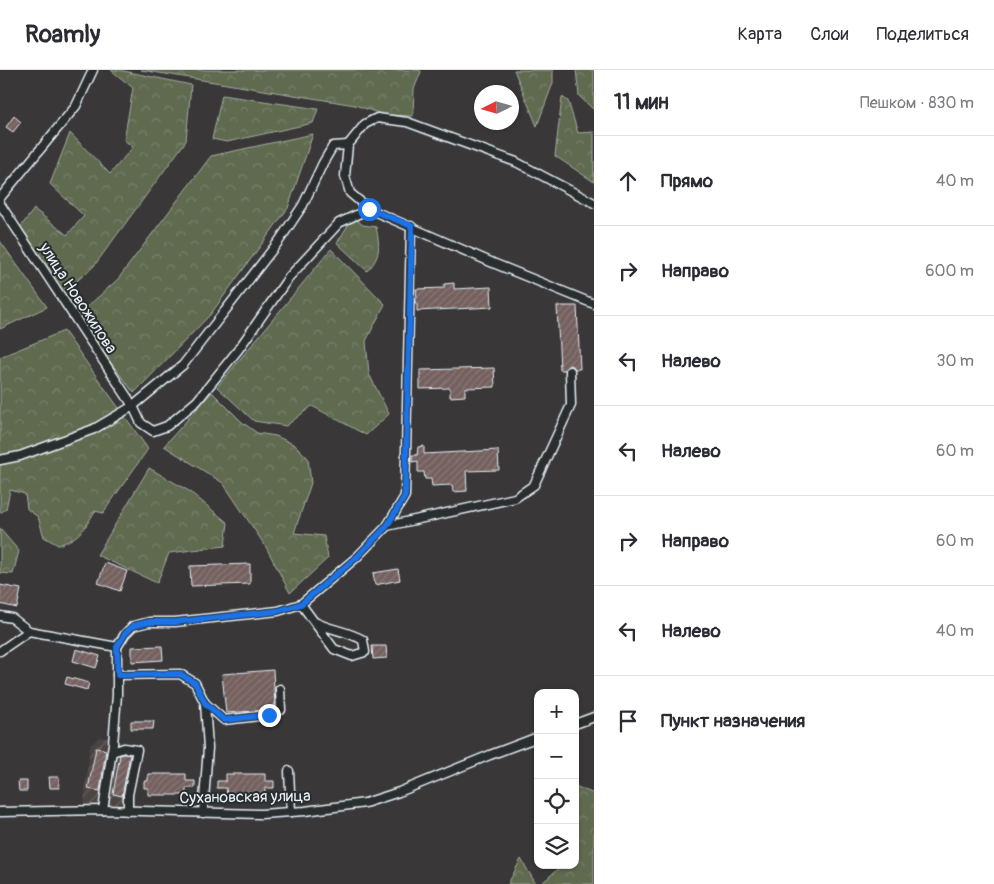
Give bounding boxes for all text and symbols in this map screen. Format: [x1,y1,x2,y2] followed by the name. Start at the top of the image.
[25,20,100,49] text: Roamly
[738,23,782,46] text: Карта
[810,23,848,46] text: Слои
[876,23,969,46] text: Поделиться
[474,85,519,130] north arrow
[614,89,669,116] text: 11 мин
[860,93,974,113] text: Пешком · 830 m
[614,167,642,195] icon: ahead
[661,169,713,193] text: Прямо
[936,171,974,191] text: 40 m
[358,198,381,221] route start
[34,238,121,357] street label: улица Новожилова
[614,257,642,285] icon: right
[661,259,729,283] text: Направо
[925,261,974,281] text: 600 m
[614,347,642,375] icon: left
[661,349,721,373] text: Налево
[936,351,974,371] text: 30 m
[614,437,642,465] icon: left
[661,439,721,463] text: Налево
[936,441,974,461] text: 60 m
[614,527,642,555] icon: right
[661,529,729,553] text: Направо
[936,531,974,551] text: 60 m
[614,617,642,645] icon: left
[661,619,721,643] text: Налево
[936,621,974,641] text: 40 m
[534,689,579,869] map controls
[534,689,579,734] button: +
[258,704,281,727] route end
[614,707,642,735] icon: arrive
[661,709,805,733] text: Пункт назначения
[534,734,579,779] button: −
[534,779,579,824] button: locate
[179,786,311,808] street label: Сухановская улица
[534,824,579,869] button: layers

